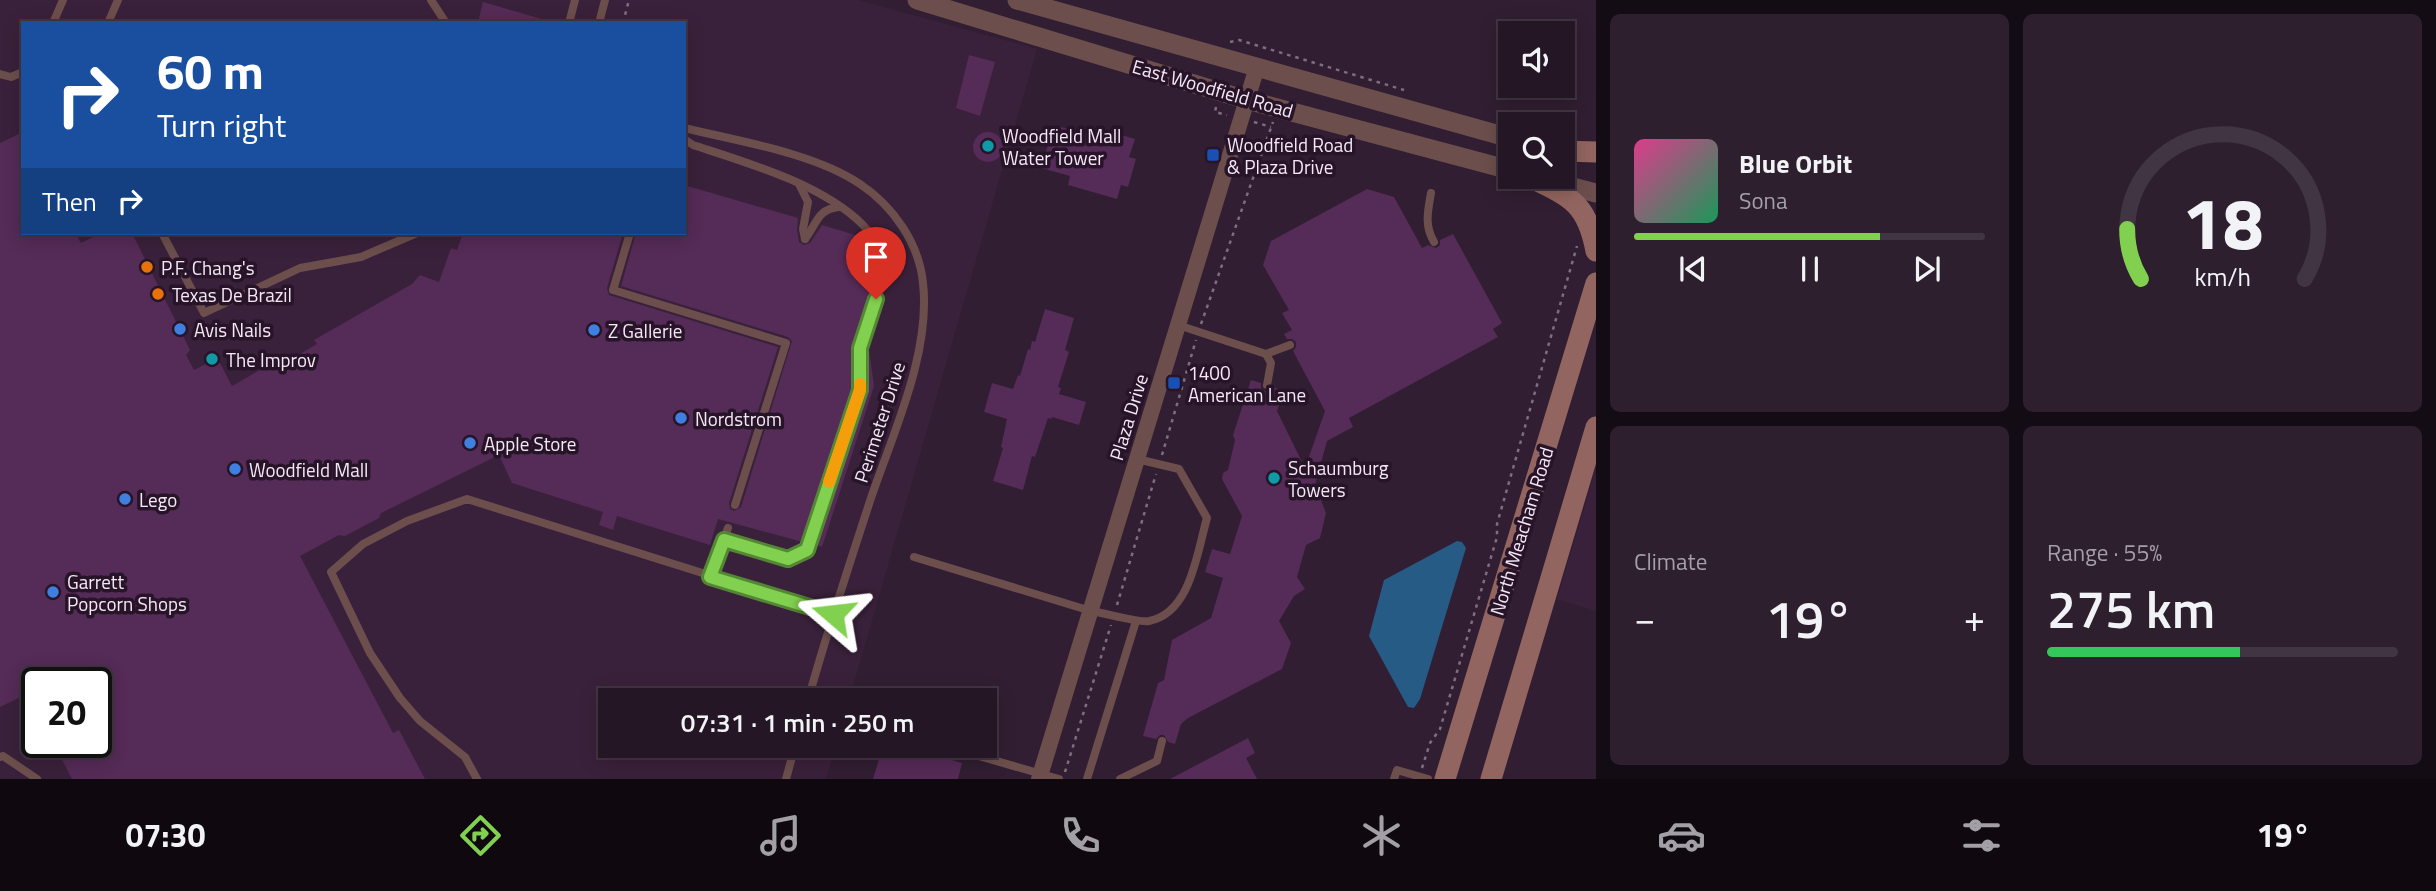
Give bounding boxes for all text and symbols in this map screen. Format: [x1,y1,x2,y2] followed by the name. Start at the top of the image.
[1498,21,1575,189] map controls
[1498,21,1575,98] button: sound
[157,33,264,108] text: 60 m
[42,49,133,140] icon: right
[1129,51,1297,125] street label: East Woodfield Road
[157,101,286,149] text: Turn right
[1498,112,1575,189] button: search
[1002,121,1122,172] place label: Woodfield Mall Water Tower
[1227,130,1353,181] place label: Woodfield Road & Plaza Drive
[980,138,996,154] marker: Woodfield Mall Water Tower
[1739,144,1852,183] text: Blue Orbit
[1205,147,1221,163] marker: Woodfield Road & Plaza Drive
[2182,168,2263,278] text: 18
[42,182,97,221] text: Then
[111,182,149,220] icon: right
[1739,183,1787,218] text: Sona
[846,227,906,299] pin
[857,238,895,276] icon: arrive
[1674,250,1712,288] icon: previous
[1791,250,1829,288] icon: pause
[1908,250,1946,288] icon: next
[161,253,255,282] place label: P.F. Chang's
[2194,258,2251,296] text: km/h
[139,259,155,275] marker: P.F. Chang's
[172,280,292,309] place label: Texas De Brazil
[150,286,166,302] marker: Texas De Brazil
[194,315,271,344] place label: Avis Nails
[608,316,682,345] place label: Z Gallerie
[172,321,188,337] marker: Avis Nails
[586,322,602,338] marker: Z Gallerie
[226,345,316,374] place label: The Improv
[204,351,220,367] marker: The Improv
[846,358,912,486] street label: Perimeter Drive
[1188,358,1306,409] place label: 1400 American Lane
[1101,370,1155,464] street label: Plaza Drive
[1166,375,1182,391] marker: 1400 American Lane
[695,404,782,433] place label: Nordstrom
[673,410,689,426] marker: Nordstrom
[484,429,576,458] place label: Apple Store
[462,435,478,451] marker: Apple Store
[1482,443,1560,619] street label: North Meacham Road
[1288,453,1389,504] place label: Schaumburg Towers
[249,455,369,484] place label: Woodfield Mall
[227,461,243,477] marker: Woodfield Mall
[1266,470,1282,486] marker: Schaumburg Towers
[139,485,177,514] place label: Lego
[117,491,133,507] marker: Lego
[2047,535,2162,570] text: Range · 55%
[1634,544,1707,579] text: Climate
[67,567,187,618] place label: Garrett Popcorn Shops
[2047,569,2215,648] text: 275 km
[796,577,870,651] position arrow
[1766,579,1853,658] text: 19°
[45,584,61,600] marker: Garrett Popcorn Shops
[1634,589,1655,647] text: −
[1964,589,1985,647] text: +
[21,667,112,758] speed limit sign: 20
[681,703,914,742] text: 07:31 · 1 min · 250 m
[126,811,205,859] text: 07:30
[456,811,505,860] icon: directions
[756,811,805,860] icon: music
[1056,811,1105,860] icon: phone
[1357,811,1406,860] icon: climate
[1657,811,1706,860] icon: car
[1957,811,2006,860] icon: filters
[2257,811,2310,859] text: 19°

